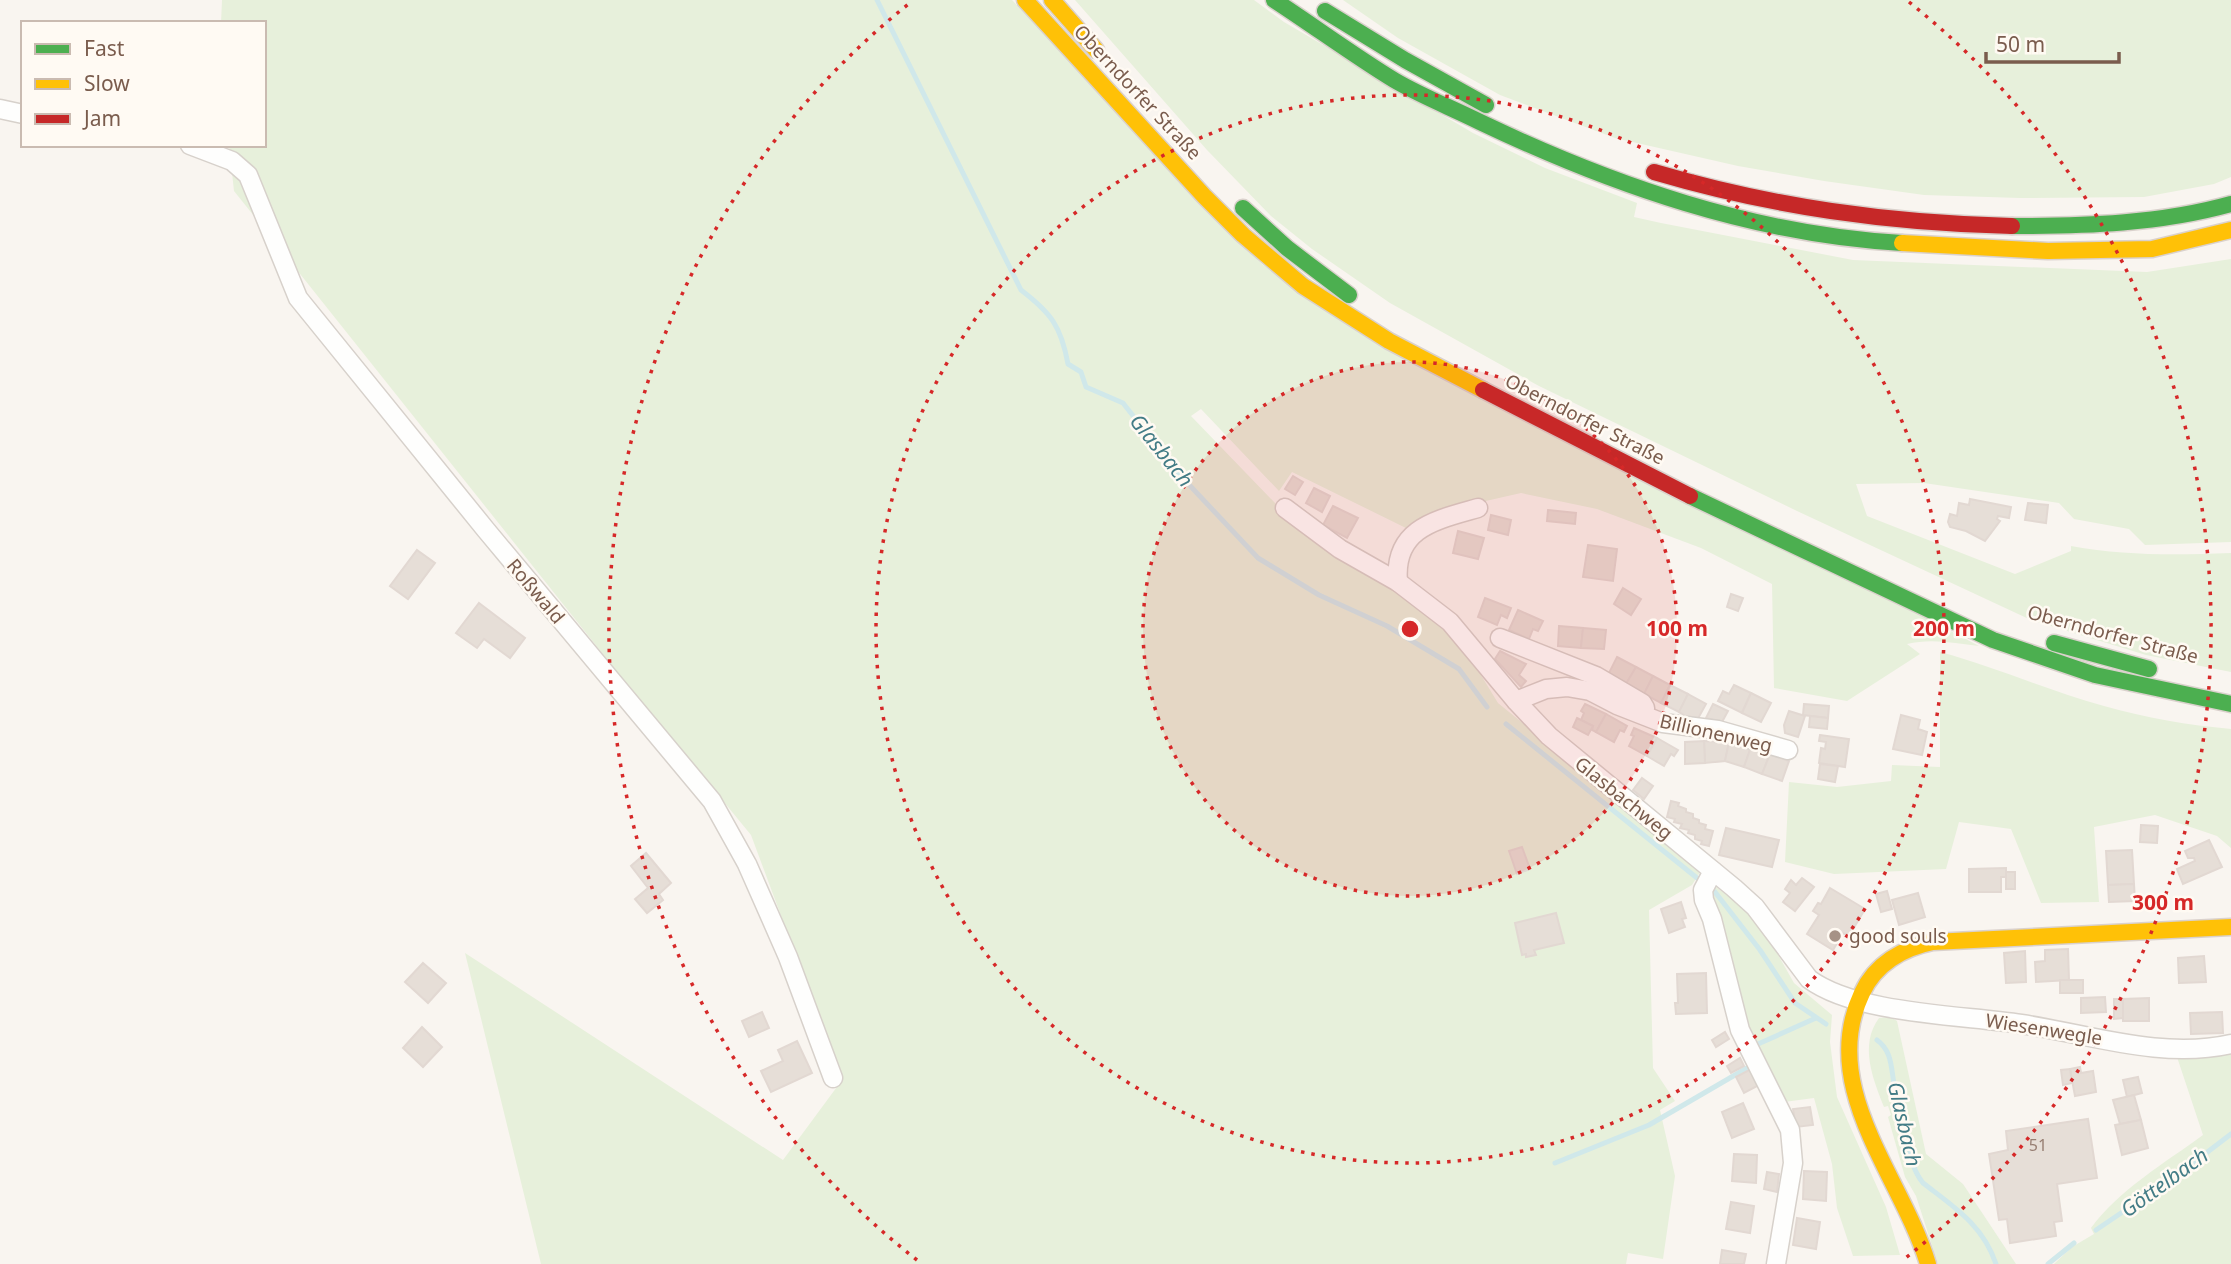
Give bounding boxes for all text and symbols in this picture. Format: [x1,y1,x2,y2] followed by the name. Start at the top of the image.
[1068,19,1208,165] street label: Oberndorfer Straße
[21,21,266,147] legend
[1986,21,2119,65] scale bar
[1996,30,2045,58] text: 50 m
[84,34,125,62] text: Fast
[84,69,130,97] text: Slow
[82,104,121,132] text: Jam
[1501,367,1669,471] street label: Oberndorfer Straße
[1124,408,1200,492] water label: Glasbach
[501,553,571,629] street label: Roßwald
[2025,599,2201,669] street label: Oberndorfer Straße
[1646,614,1708,642] text: 100 m
[1913,614,1975,642] text: 200 m
[1398,617,1422,641] centre of rings
[1657,707,1775,759] street label: Billionenweg
[1570,750,1678,846] street label: Glasbachweg
[2132,888,2194,916] text: 300 m
[1849,923,1947,949] place label: good souls
[1827,928,1843,944] marker: good souls
[1984,1007,2104,1051] street label: Wiesenwegle
[1882,1079,1928,1169] water label: Glasbach
[2029,1134,2047,1156] house number: 51
[2115,1141,2213,1223] water label: Göttelbach

